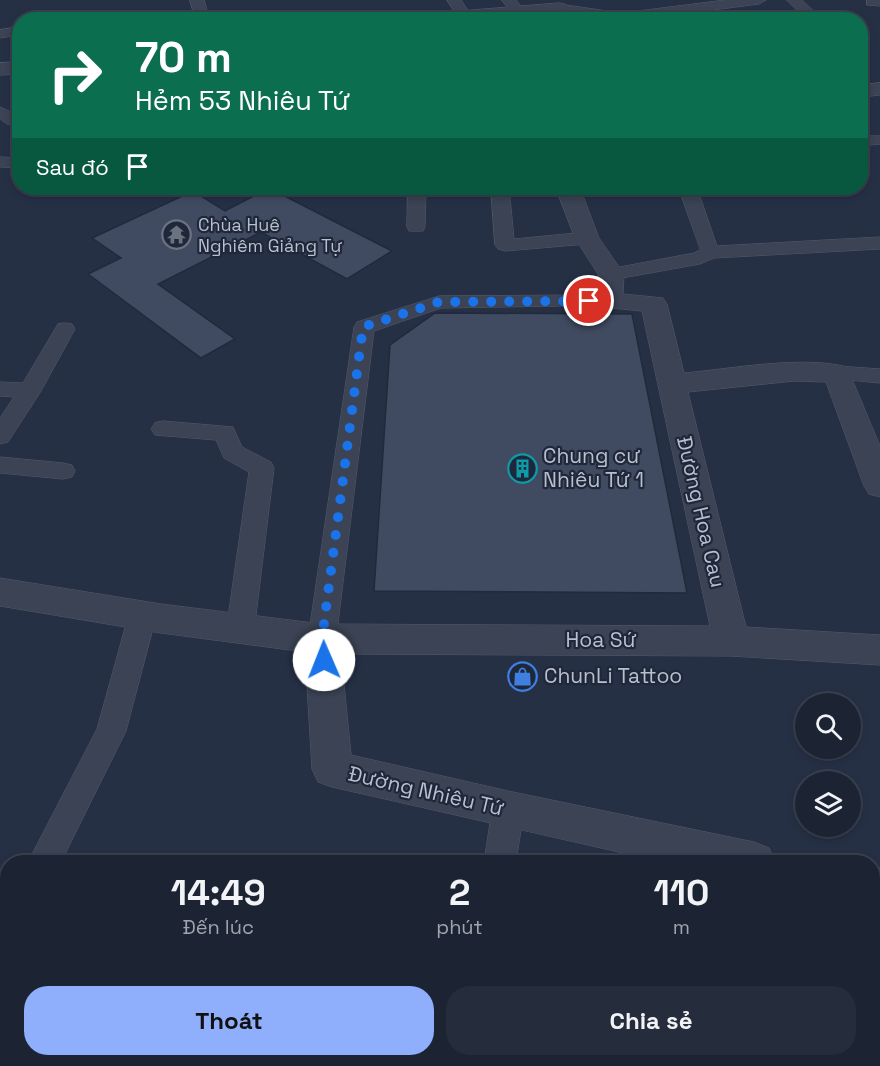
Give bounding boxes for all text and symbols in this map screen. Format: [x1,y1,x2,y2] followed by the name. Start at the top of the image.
[135,31,232,84] text: 70 m
[36,36,114,114] icon: right
[135,83,350,118] text: Hẻm 53 Nhiêu Tứ
[121,150,154,183] icon: arrive
[36,153,109,181] text: Sau đó
[198,213,342,257] place label: Chùa Huê Nghiêm Giảng Tự
[161,219,193,251] temple icon: Chùa Huê Nghiêm Giảng Tự
[563,275,614,326] pin
[572,284,605,317] icon: arrive
[671,434,732,590] street label: Đường Hoa Cau
[543,442,644,493] place label: Chung cư Nhiêu Tứ 1
[506,452,538,484] building icon: Chung cư Nhiêu Tứ 1
[566,626,637,653] street label: Hoa Sứ
[292,628,356,692] position arrow
[507,660,539,692] shop icon: ChunLi Tattoo
[544,662,682,689] place label: ChunLi Tattoo
[795,693,861,837] map controls
[795,693,861,759] button: search
[346,759,507,822] street label: Đường Nhiêu Tứ
[795,771,861,837] button: layers
[171,870,266,916] text: 14:49
[449,870,470,916] text: 2
[653,870,709,916] text: 110
[182,914,254,940] text: Đến lúc
[436,914,483,940] text: phút
[673,914,690,940] text: m
[24,986,434,1055] button: Thoát
[446,986,856,1055] button: Chia sẻ

